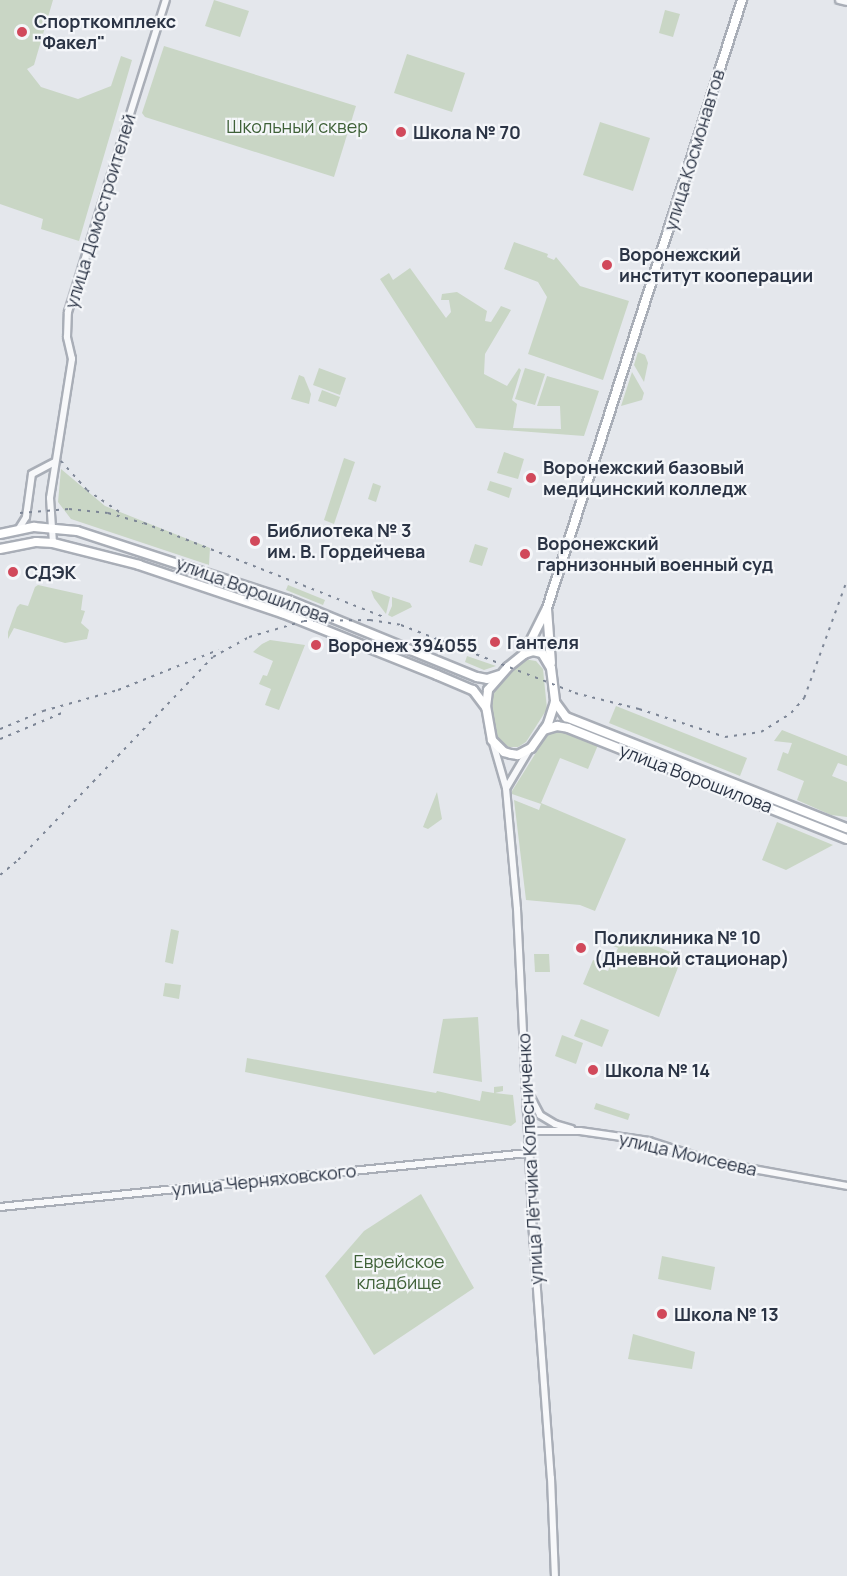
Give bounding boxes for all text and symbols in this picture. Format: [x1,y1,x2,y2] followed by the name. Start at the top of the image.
[34,11,176,54] place label: Спорткомплекс "Факел"
[15,25,29,39] marker: Спорткомплекс "Факел"
[659,67,729,233] street label: улица Космонавтов
[60,111,140,311] street label: улица Домостроителей
[226,115,368,137] park label: Школьный сквер
[413,121,521,143] place label: Школа № 70
[394,125,408,139] marker: Школа № 70
[619,244,813,286] place label: Воронежский институт кооперации
[600,258,614,272] marker: Воронежский институт кооперации
[543,457,747,500] place label: Воронежский базовый медицинский колледж
[524,471,538,485] marker: Воронежский базовый медицинский колледж
[267,520,425,562] place label: Библиотека № 3 им. В. Гордейчева
[537,533,773,576] place label: Воронежский гарнизонный военный суд
[248,534,262,548] marker: Библиотека № 3 им. В. Гордейчева
[518,547,532,561] marker: Воронежский гарнизонный военный суд
[173,552,333,628] street label: улица Ворошилова
[25,561,76,583] place label: СДЭК
[6,565,20,579] marker: СДЭК
[507,631,579,653] place label: Гантеля
[328,634,477,656] place label: Воронеж 394055
[488,635,502,649] marker: Гантеля
[309,638,323,652] marker: Воронеж 394055
[617,739,775,817] street label: улица Ворошилова
[594,927,789,970] place label: Поликлиника № 10 (Дневной стационар)
[572,939,590,957] marker: Поликлиника № 10 (Дневной стационар)
[513,1033,547,1285] street label: улица Лётчика Колесниченко
[605,1059,710,1081] place label: Школа № 14
[586,1063,600,1077] marker: Школа № 14
[617,1128,759,1180] street label: улица Моисеева
[171,1160,357,1200] street label: улица Черняховского
[353,1251,445,1294] park label: Еврейское кладбище
[674,1303,779,1325] place label: Школа № 13
[655,1307,669,1321] marker: Школа № 13

